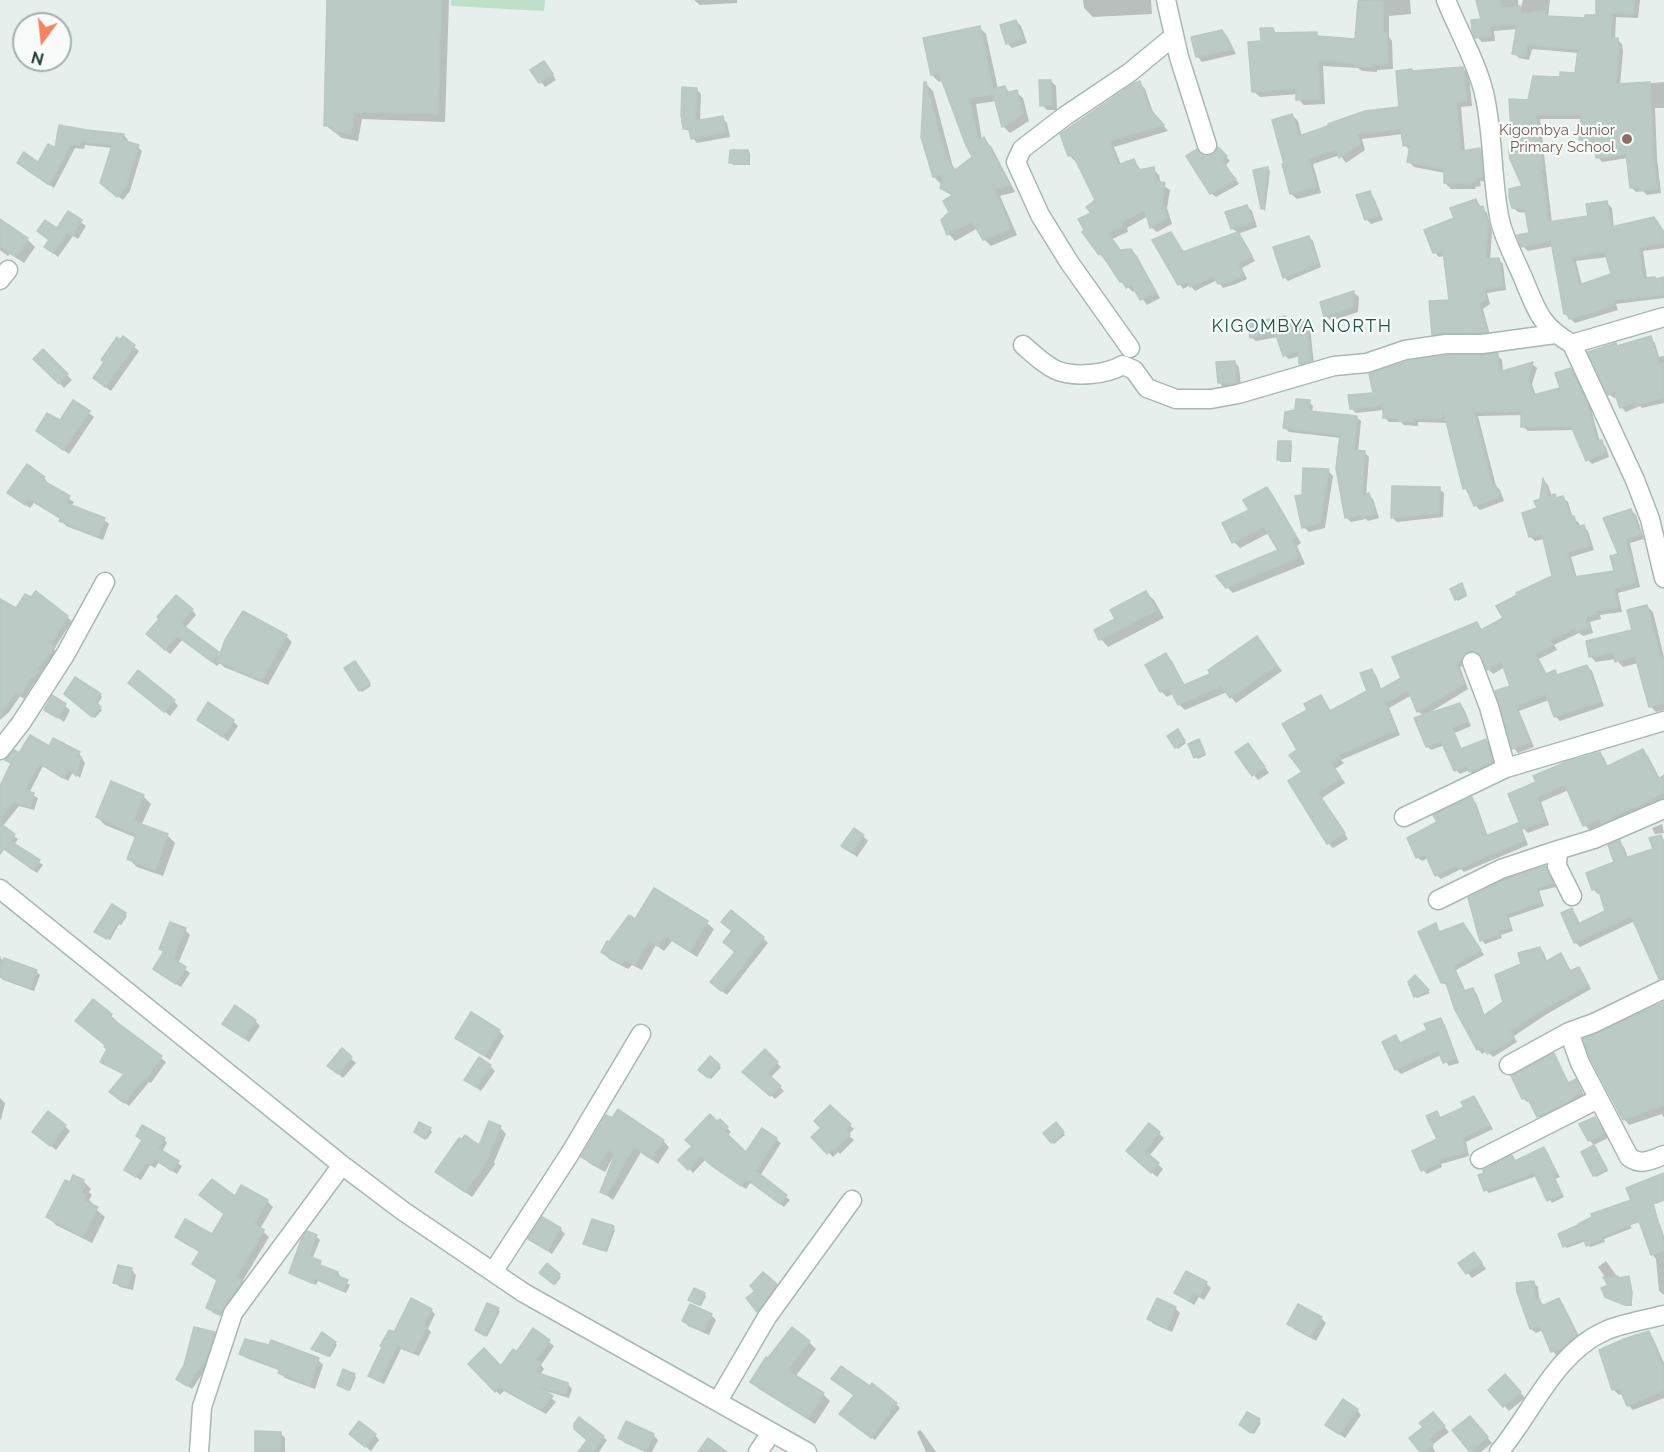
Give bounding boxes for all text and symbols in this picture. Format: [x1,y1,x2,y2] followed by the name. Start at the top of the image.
[12,12,72,72] north arrow
[29,47,46,69] text: N
[1499,121,1615,156] place label: Kigombya Junior Primary School
[1620,132,1634,146] marker: Kigombya Junior Primary School
[1211,316,1393,338] district label: KIGOMBYA NORTH

